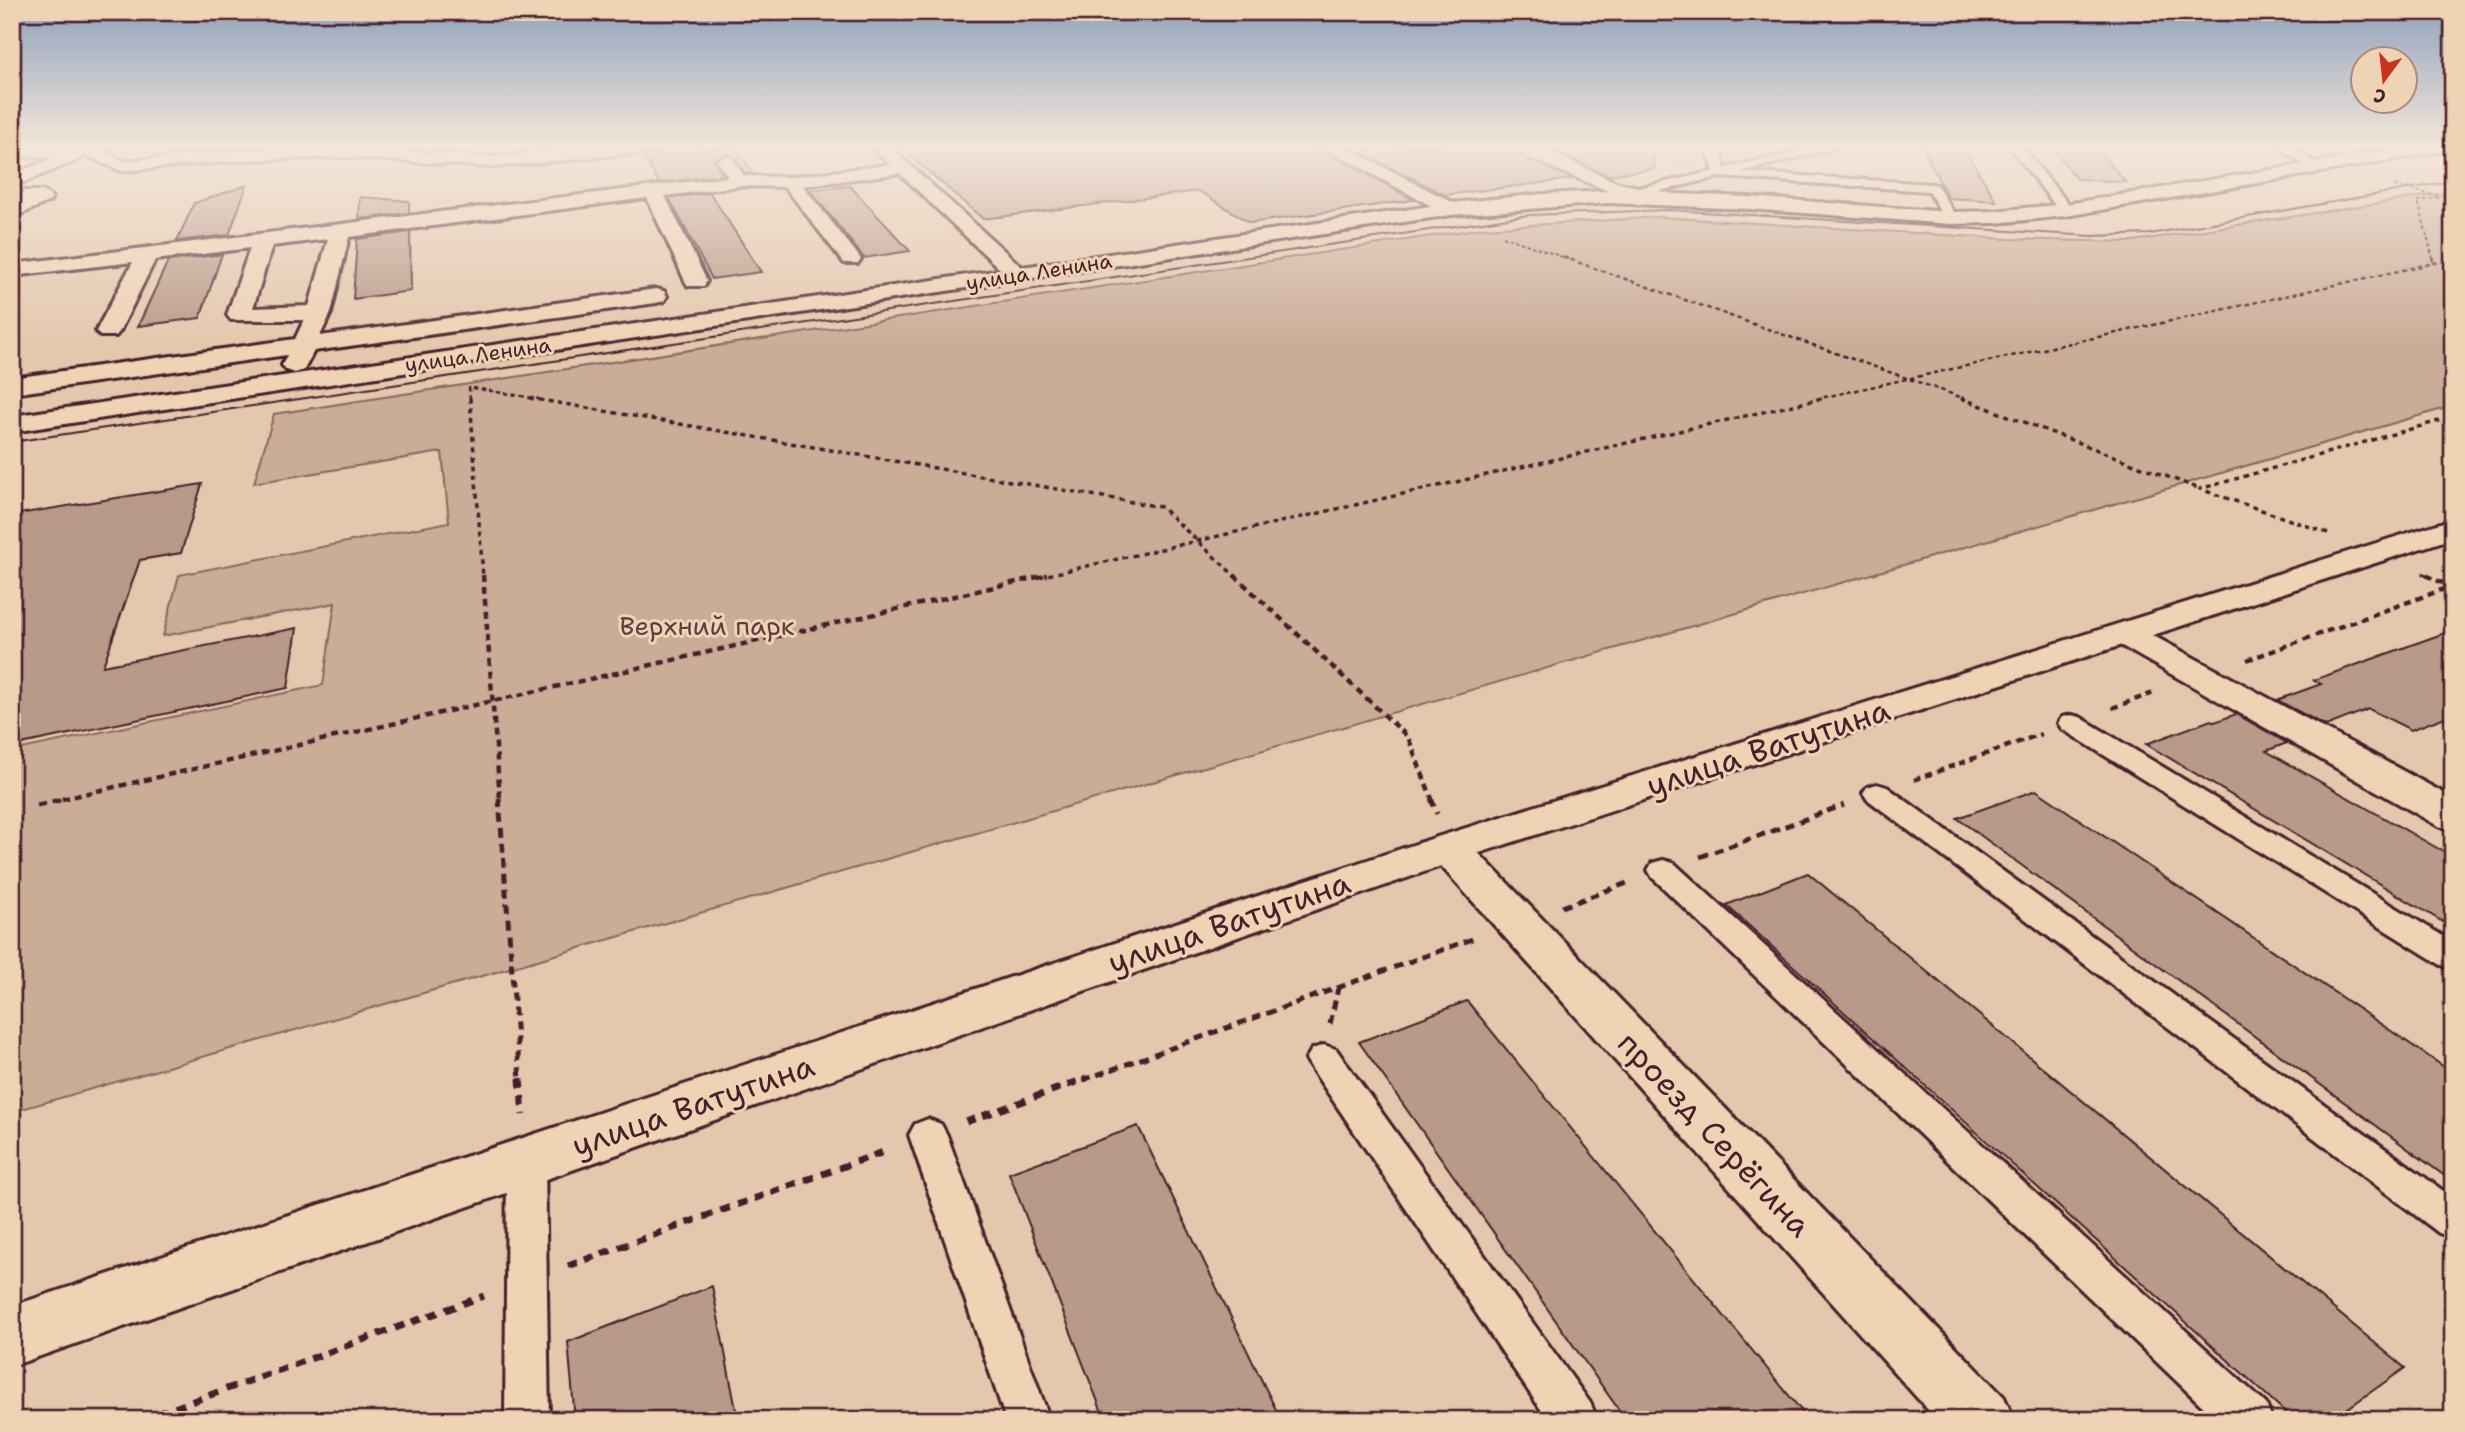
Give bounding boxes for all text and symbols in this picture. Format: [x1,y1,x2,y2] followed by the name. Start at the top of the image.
[2350,46,2420,116] north arrow
[2371,82,2389,110] text: С
[964,247,1114,297] street label: улица Ленина
[403,331,553,379] street label: улица Ленина
[619,608,795,643] park label: Верхний парк
[1641,687,1895,807] street label: улица Ватутина
[1102,860,1356,984] street label: улица Ватутина
[1609,1022,1822,1246] street label: проезд Серёгина
[566,1043,820,1167] street label: улица Ватутина

